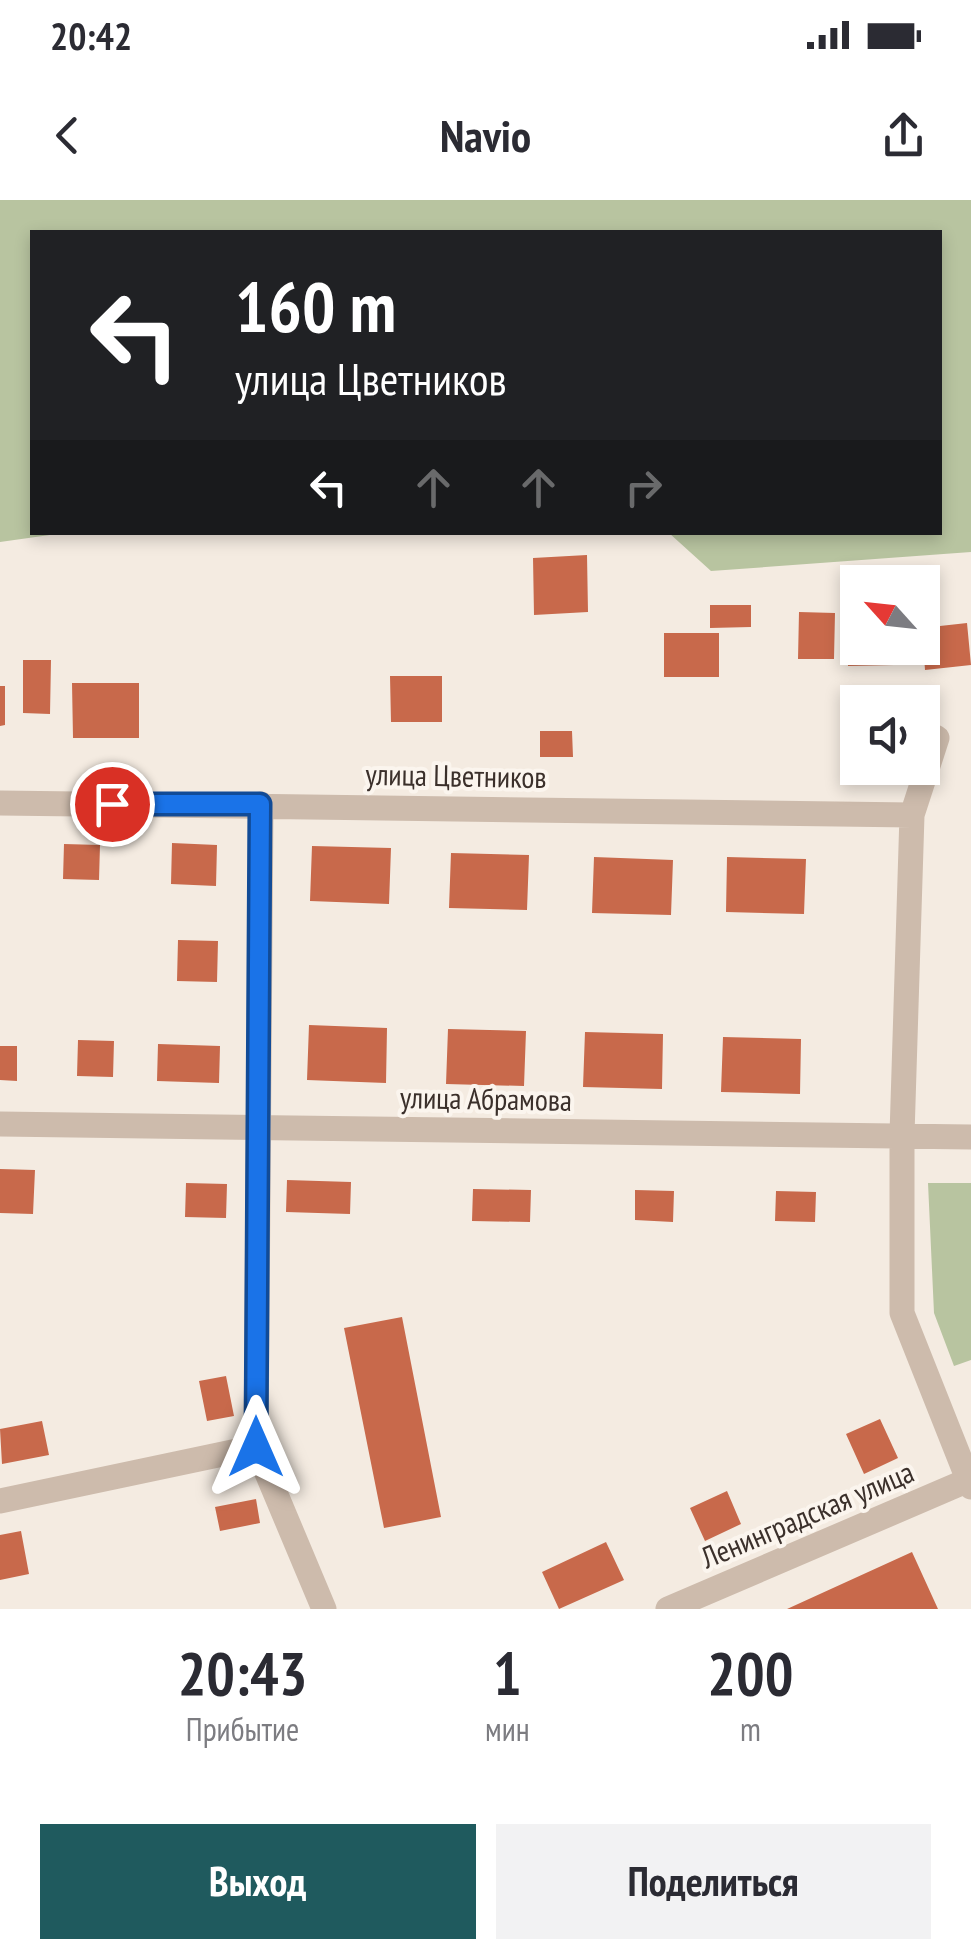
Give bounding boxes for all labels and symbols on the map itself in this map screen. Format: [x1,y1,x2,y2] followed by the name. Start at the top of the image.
[840,565,940,665] north arrow
[365,754,547,796] street label: улица Цветников
[70,762,155,847] pin
[400,1077,572,1119] street label: улица Абрамова
[204,1395,308,1499] position arrow
[694,1452,919,1577] street label: Ленинградская улица

